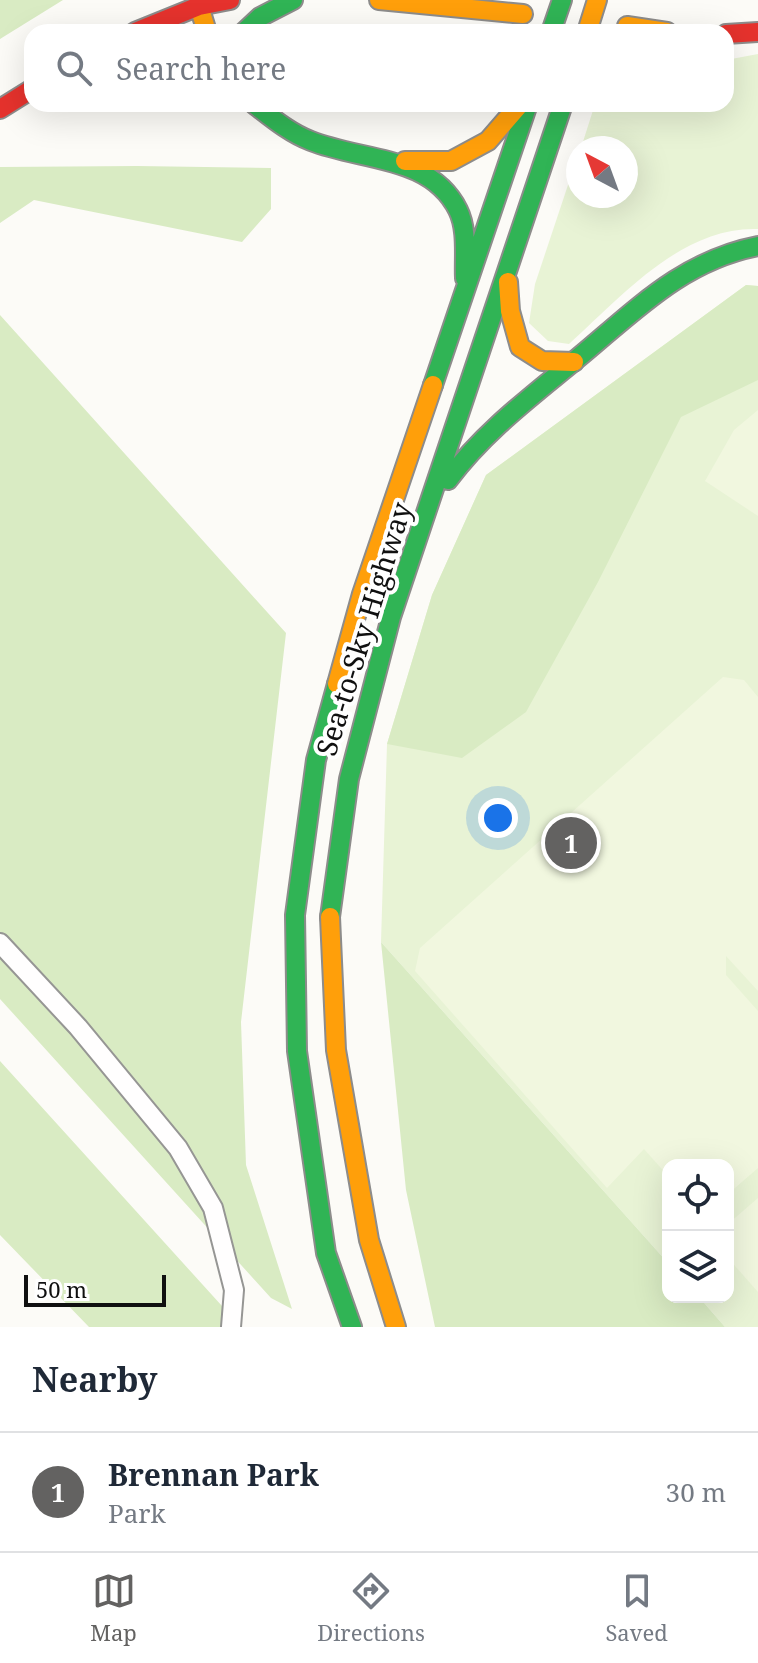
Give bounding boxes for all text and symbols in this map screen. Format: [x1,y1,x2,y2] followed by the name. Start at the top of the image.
[24,24,734,112] search box
[52,46,96,90] icon: search
[116,48,286,89] text: Search here
[566,136,638,208] north arrow
[306,497,420,760] street label: Sea-to-Sky Highway
[478,798,518,838] your location
[545,813,597,873] pin: 1
[662,1159,734,1303] map controls
[662,1159,734,1231] button: locate
[662,1231,734,1303] button: layers
[24,1271,166,1307] scale bar
[36,1274,87,1304] text: 50 m
[32,1356,158,1402] text: Nearby
[108,1454,319,1495] text: Brennan Park
[51,1474,65,1510] text: 1
[666,1474,726,1510] text: 30 m
[108,1495,166,1531] text: Park
[90,1569,137,1647] tab: Map
[317,1569,425,1647] tab: Directions
[605,1569,668,1647] tab: Saved

